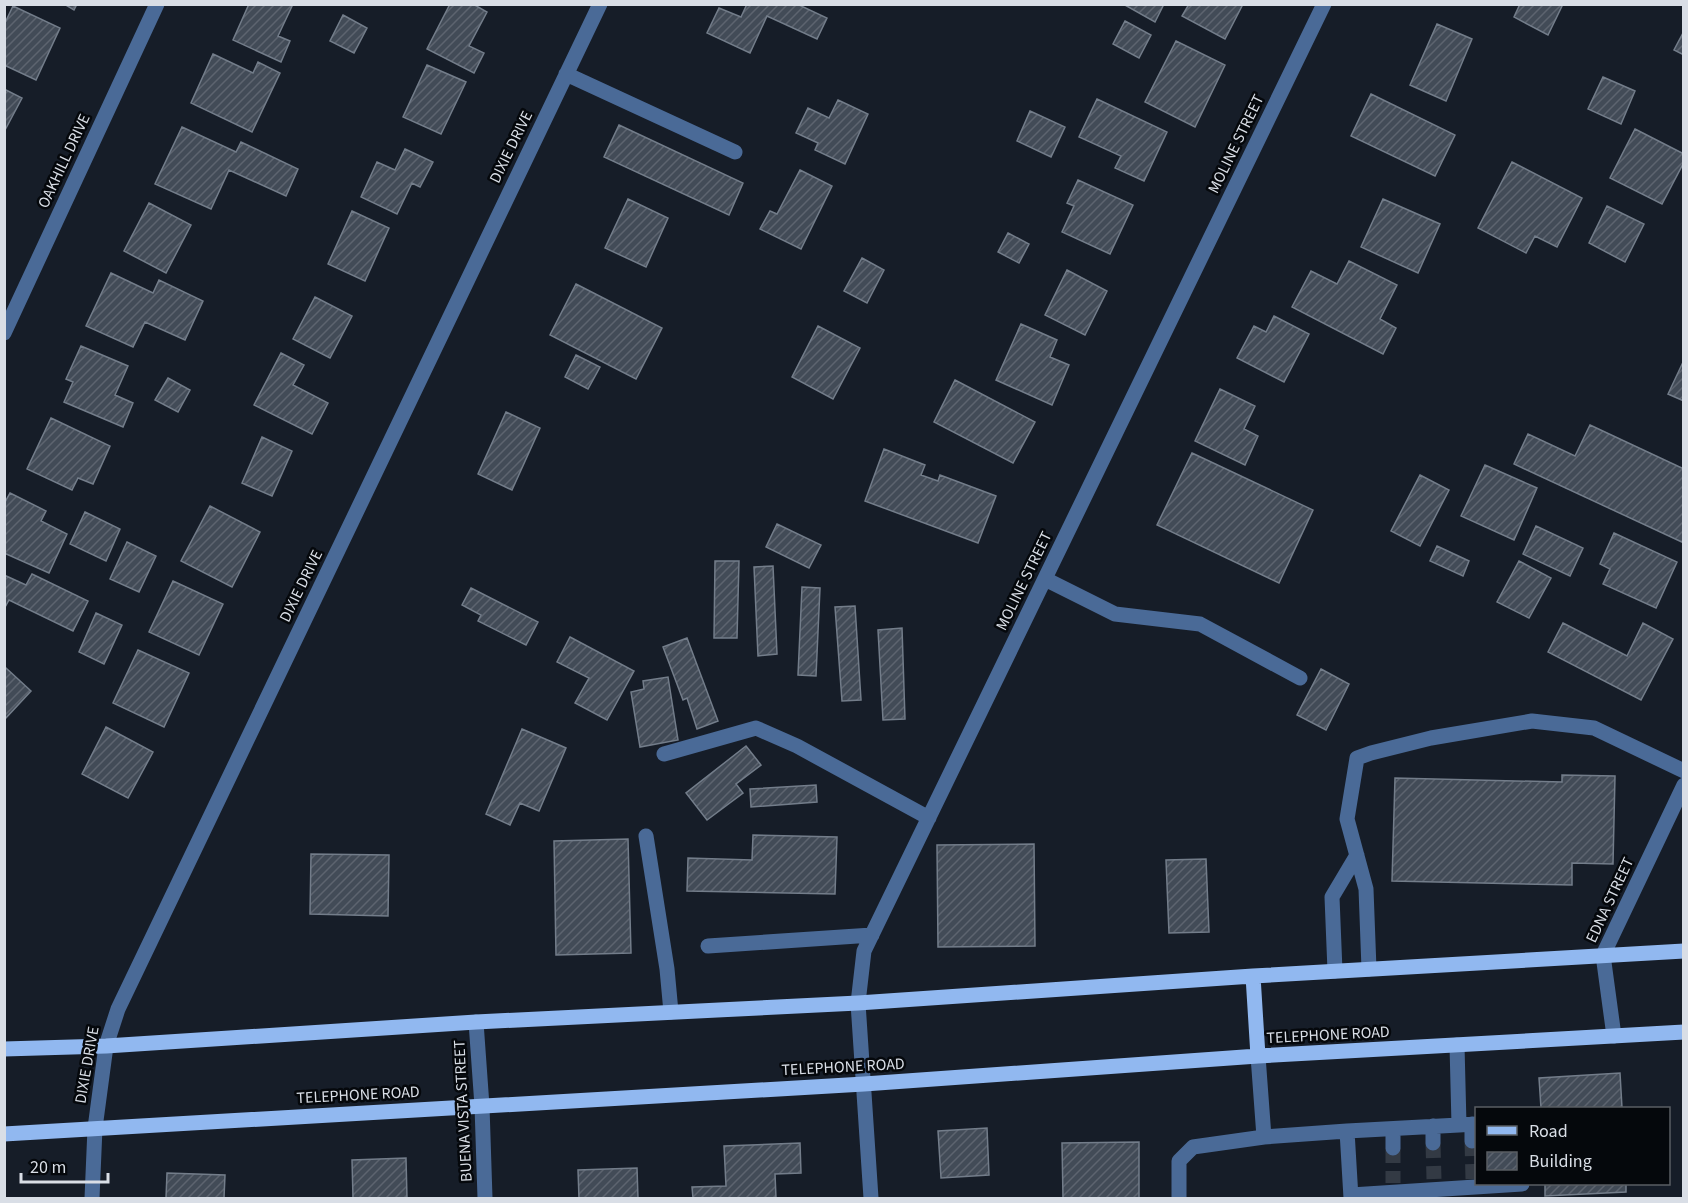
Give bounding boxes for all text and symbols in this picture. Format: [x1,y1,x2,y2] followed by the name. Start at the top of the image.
[1203,90,1270,197] street label: MOLINE STREET
[484,107,538,187] street label: DIXIE DRIVE
[33,110,95,212] street label: OAKHILL DRIVE
[991,527,1058,634] street label: MOLINE STREET
[274,546,328,626] street label: DIXIE DRIVE
[1581,853,1640,946] street label: EDNA STREET
[1266,1021,1390,1049] street label: TELEPHONE ROAD
[69,1025,105,1105] street label: DIXIE DRIVE
[448,1039,478,1183] street label: BUENA VISTA STREET
[781,1053,905,1081] street label: TELEPHONE ROAD
[296,1081,420,1109] street label: TELEPHONE ROAD
[1475,1107,1670,1185] legend
[1529,1119,1568,1144] text: Road
[21,1146,108,1184] scale bar
[1529,1149,1592,1174] text: Building
[30,1155,66,1180] text: 20 m

